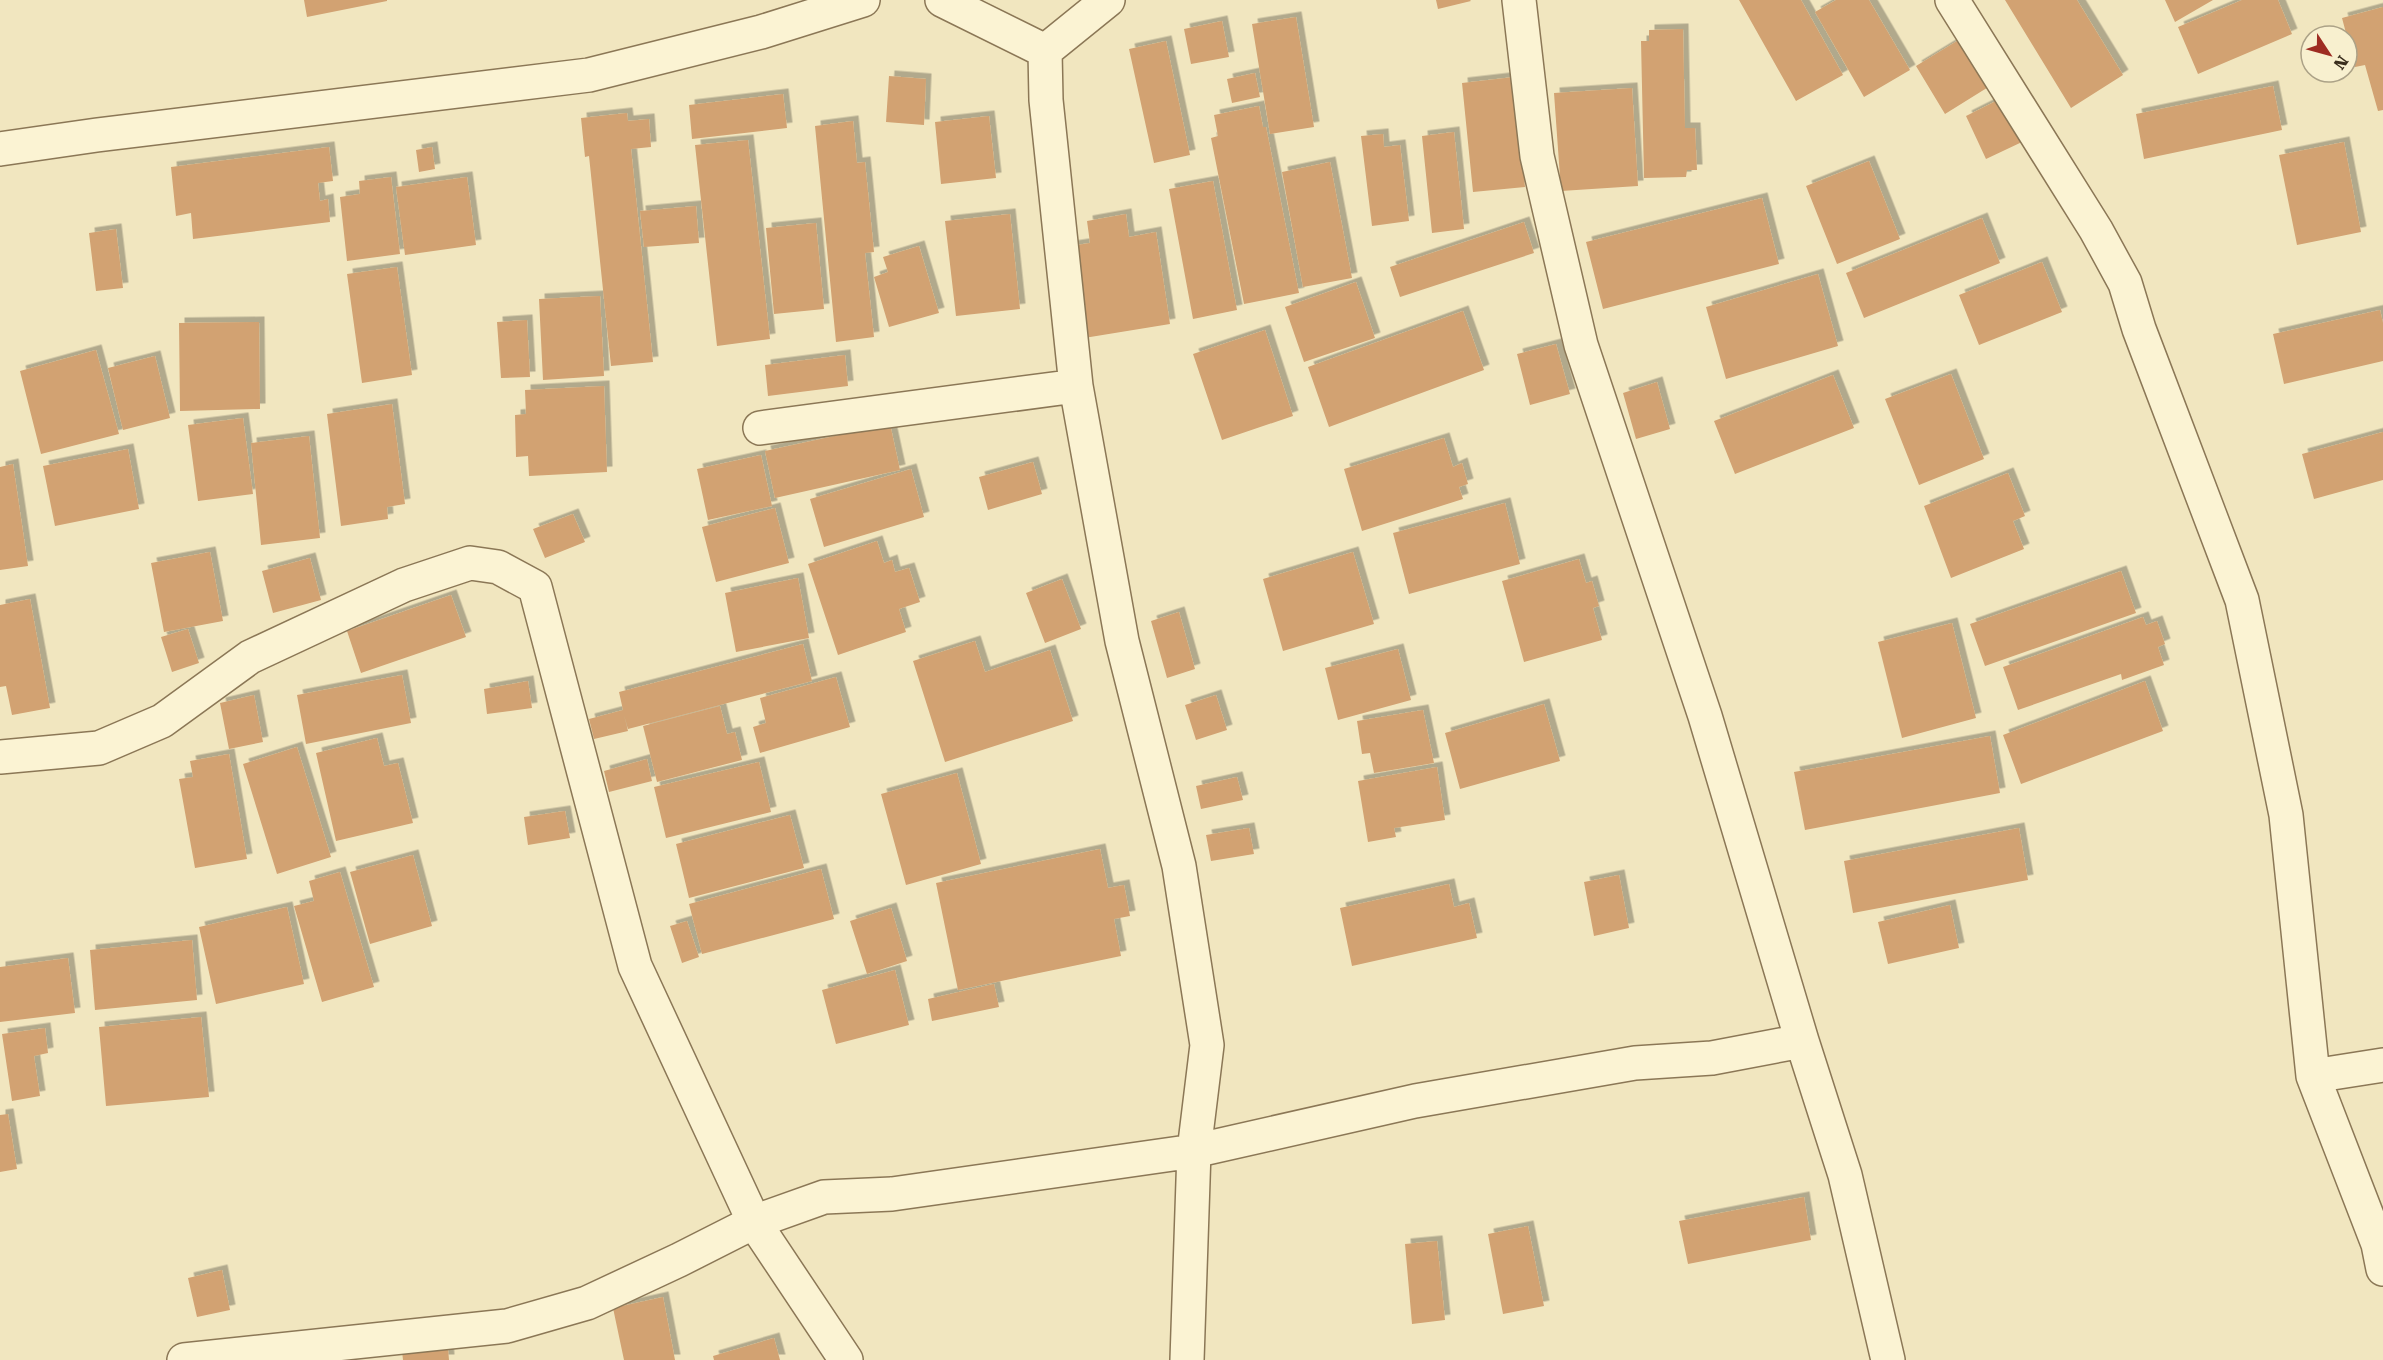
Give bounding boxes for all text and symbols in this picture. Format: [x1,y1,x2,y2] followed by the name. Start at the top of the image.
[2299,24,2359,84] north arrow
[2329,52,2352,73] text: N

